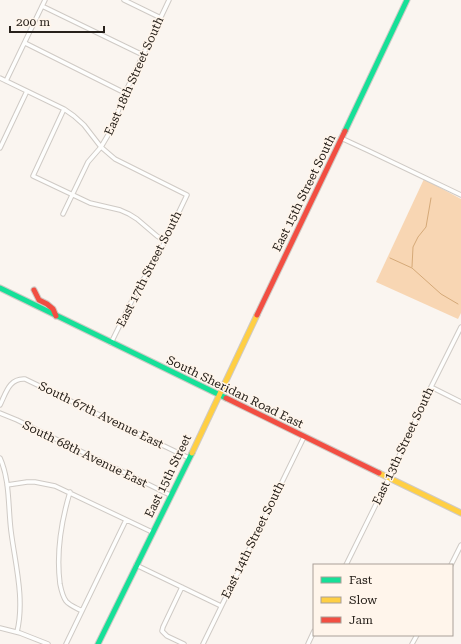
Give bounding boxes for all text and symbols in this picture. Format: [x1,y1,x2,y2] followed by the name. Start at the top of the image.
[10,8,104,34] scale bar
[101,14,167,137] street label: East 18th Street South
[16,15,50,29] text: 200 m
[270,132,339,254] street label: East 15th Street South
[114,208,184,329] street label: East 17th Street South
[164,353,306,431] street label: South Sheridan Road East
[36,379,166,452] street label: South 67th Avenue East
[370,385,437,507] street label: East 13th Street South
[20,418,150,491] street label: South 68th Avenue East
[142,432,194,520] street label: East 15th Street
[219,479,288,601] street label: East 14th Street South
[313,564,453,636] legend
[349,573,373,587] text: Fast
[349,593,377,607] text: Slow
[349,613,373,627] text: Jam

